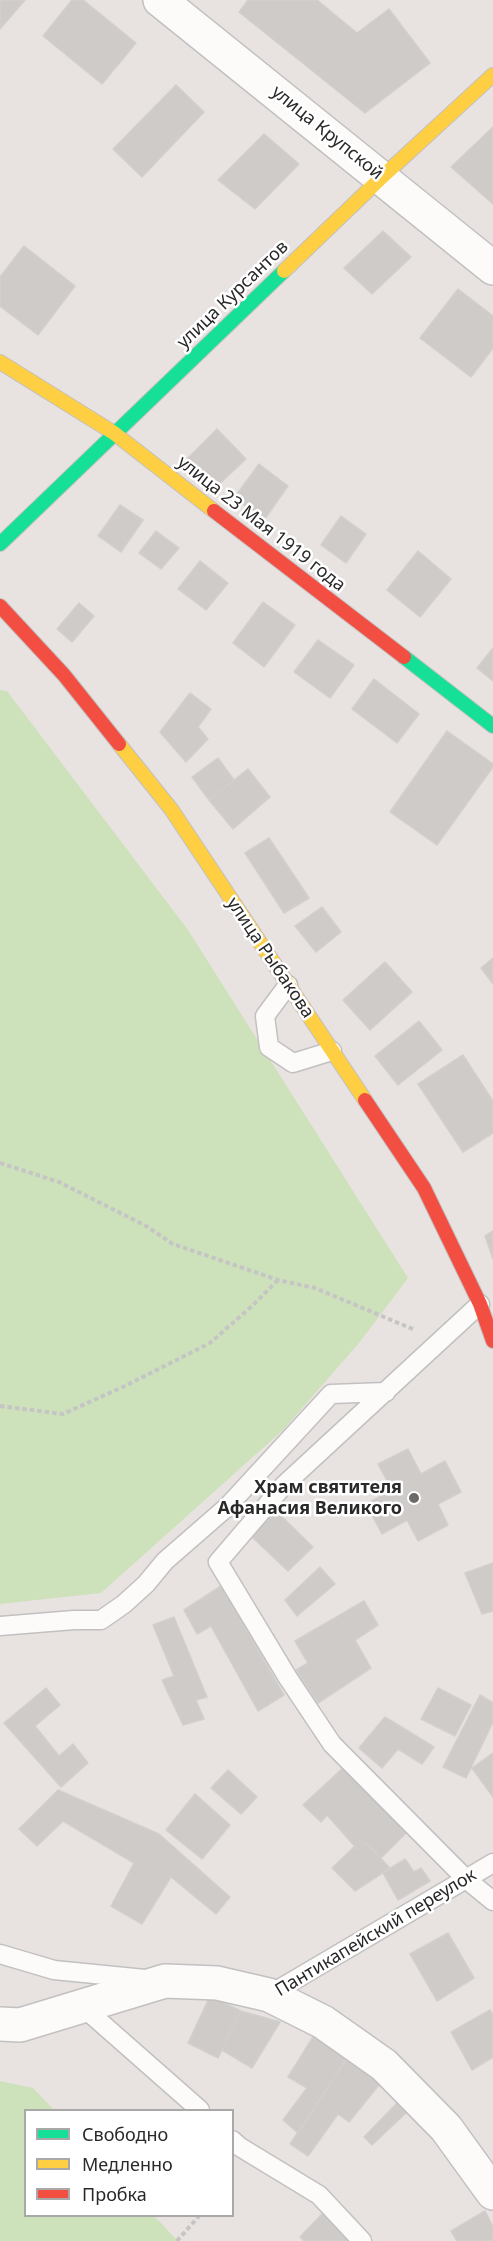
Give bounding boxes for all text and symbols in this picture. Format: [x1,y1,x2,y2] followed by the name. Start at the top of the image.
[267,81,387,185] street label: улица Крупской
[173,237,293,353] street label: улица Курсантов
[173,452,349,596] street label: улица 23 Мая 1919 года
[222,893,318,1023] street label: улица Рыбакова
[218,1477,402,1520] place label: Храм святителя Афанасия Великого
[407,1491,421,1505] marker: Храм святителя Афанасия Великого
[272,1864,480,2002] street label: Пантикапейский переулок
[24,2109,234,2217] legend
[82,2122,168,2146] text: Свободно
[82,2152,173,2176] text: Медленно
[82,2182,147,2206] text: Пробка

